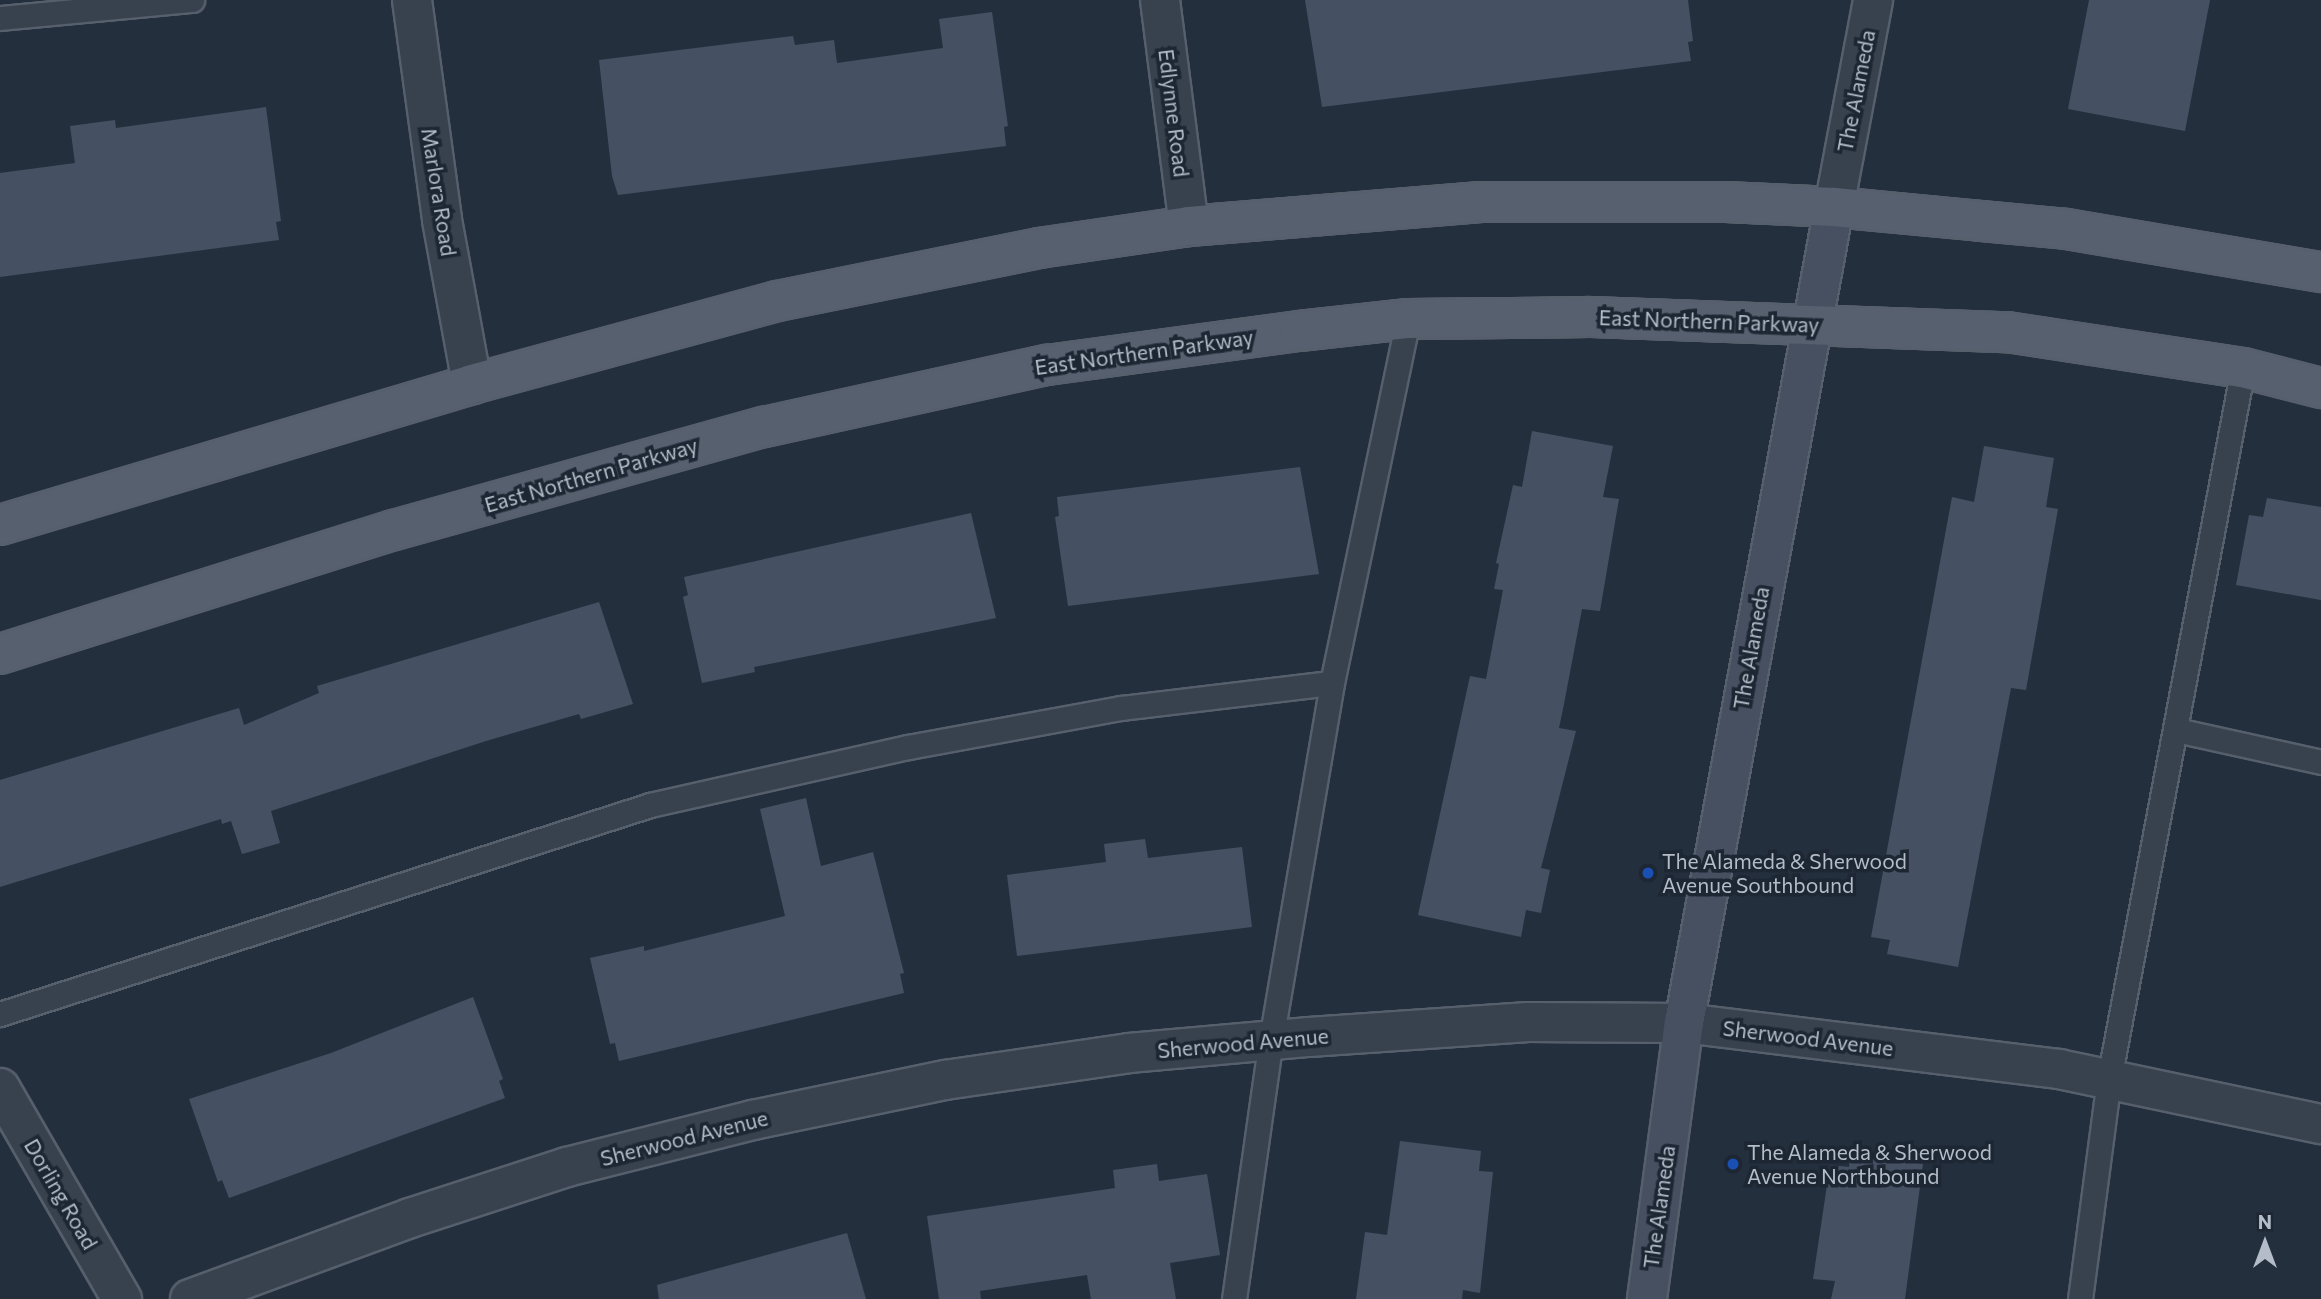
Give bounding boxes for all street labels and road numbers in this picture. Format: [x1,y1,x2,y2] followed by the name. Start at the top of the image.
[1832,28,1880,154] street label: The Alameda
[1154,47,1194,179] street label: Edlynne Road
[416,126,462,258] street label: Marlora Road
[1598,305,1820,337] street label: East Northern Parkway
[1033,324,1255,380] street label: East Northern Parkway
[481,432,701,518] street label: East Northern Parkway
[1728,585,1774,711] street label: The Alameda
[1721,1015,1895,1061] street label: Sherwood Avenue
[1156,1023,1330,1063] street label: Sherwood Avenue
[598,1105,770,1171] street label: Sherwood Avenue
[19,1134,103,1254] street label: Dorling Road
[1638,1144,1680,1270] street label: The Alameda

